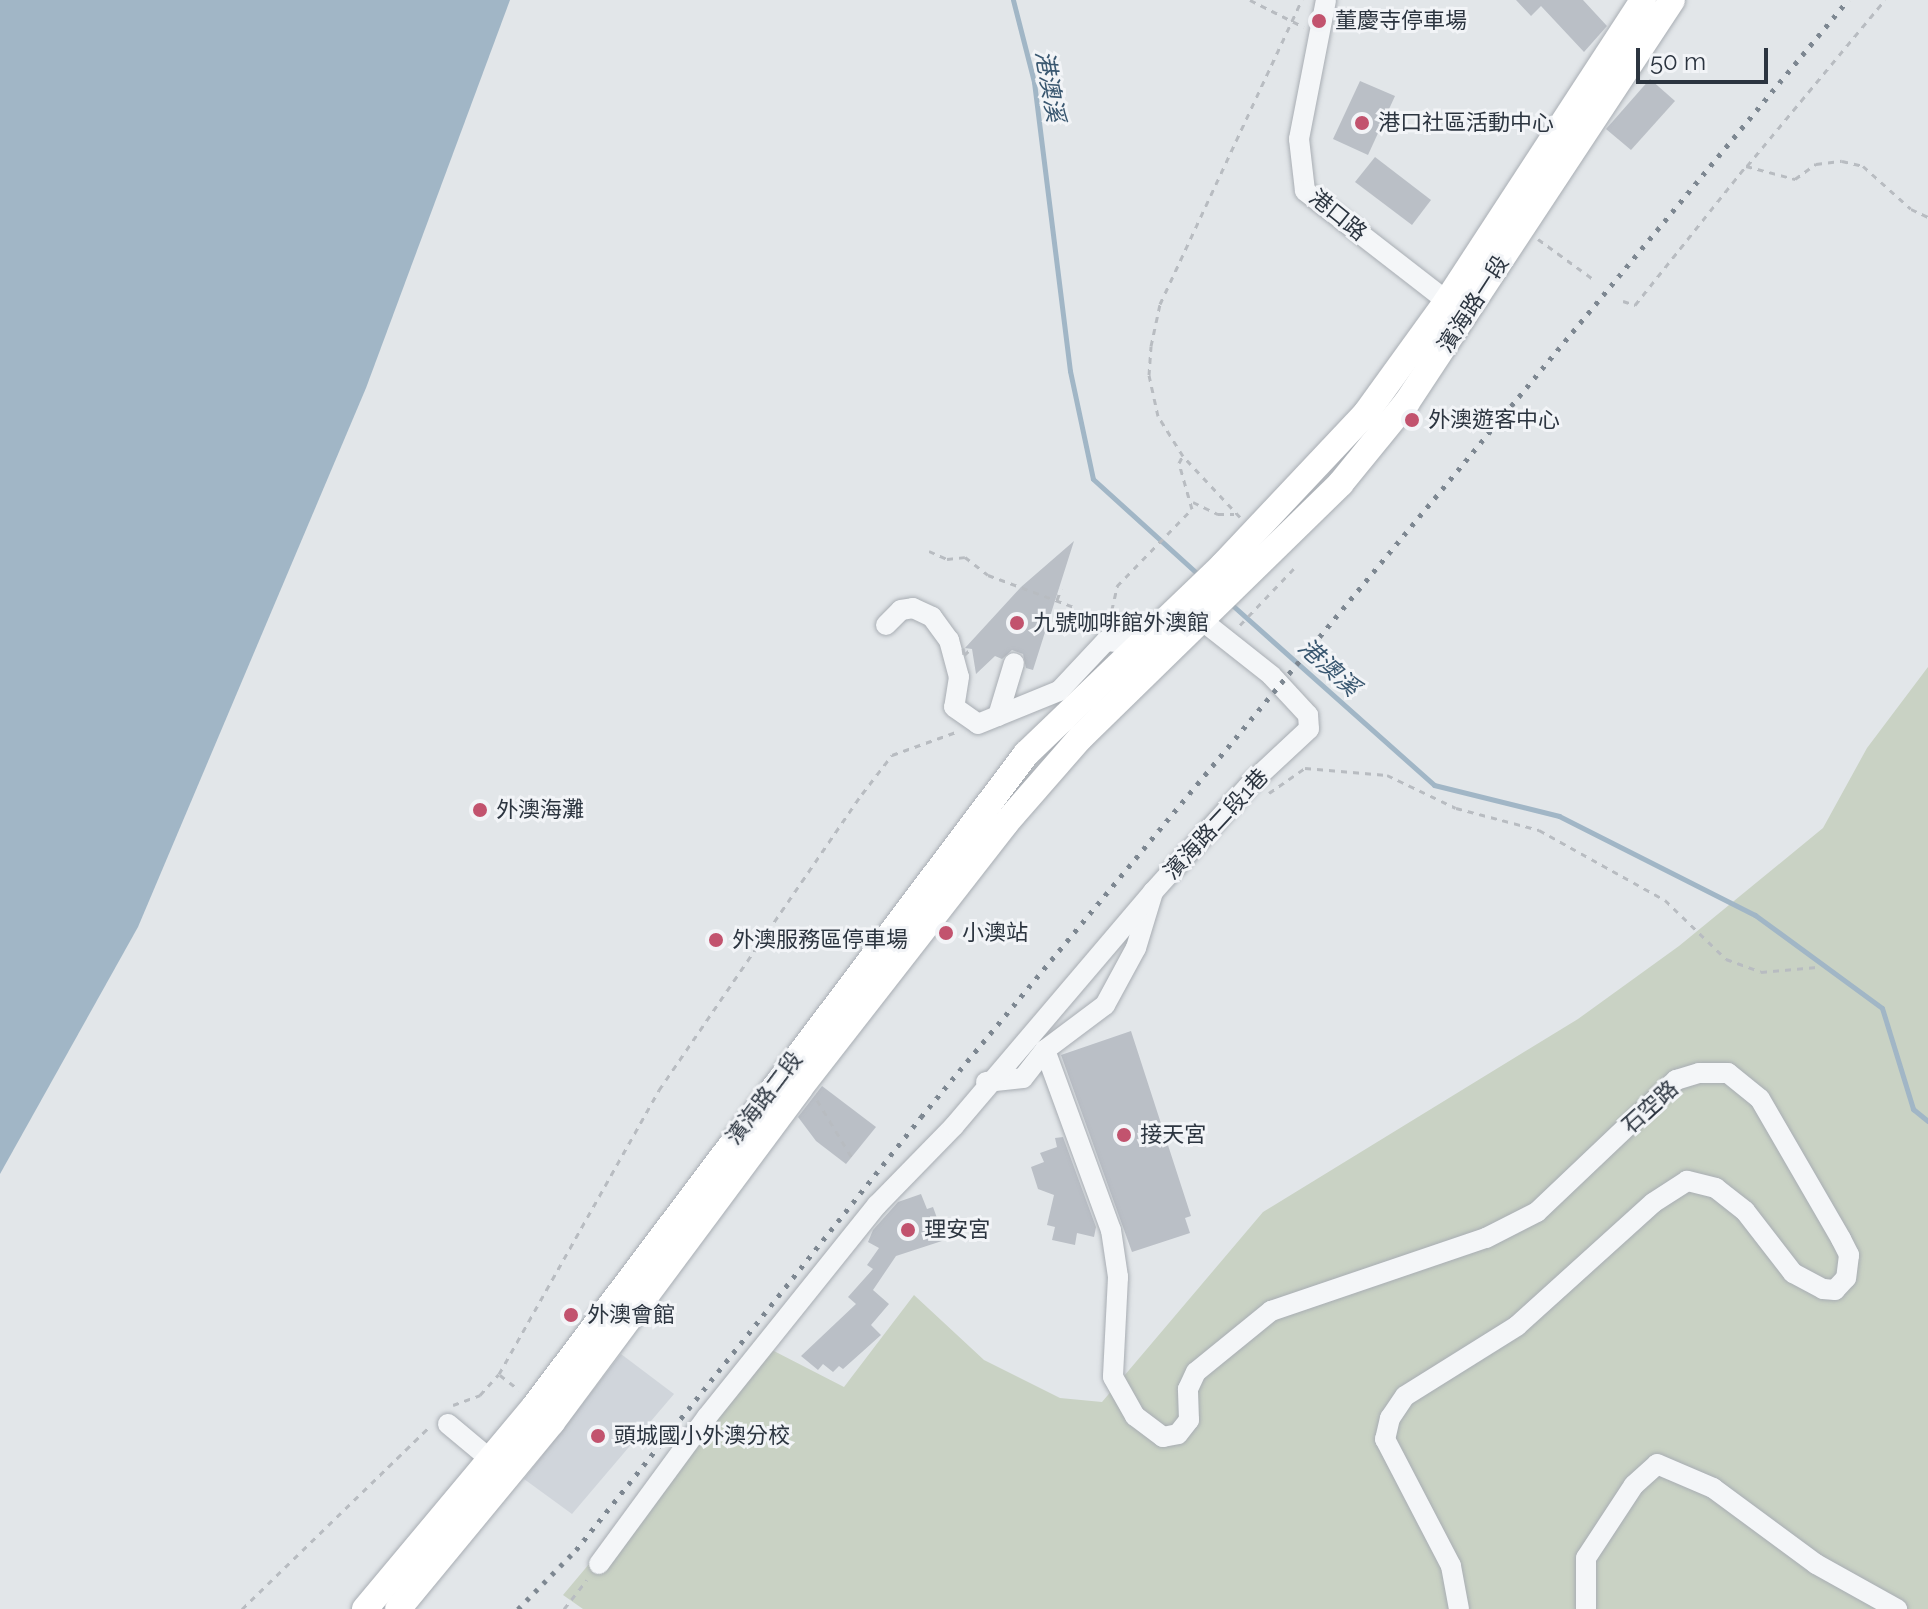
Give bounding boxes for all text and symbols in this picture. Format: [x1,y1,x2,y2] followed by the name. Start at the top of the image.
[1335,8,1467,34] place label: 董慶寺停車場
[1310,12,1328,30] marker: 董慶寺停車場
[1640,32,1772,82] scale bar
[1650,47,1706,76] text: 50 m
[1030,48,1070,124] water label: 港澳溪
[1378,110,1554,136] place label: 港口社區活動中心
[1353,114,1371,132] marker: 港口社區活動中心
[1304,184,1372,246] street label: 港口路
[1432,251,1514,357] street label: 濱海路一段
[1428,407,1560,433] place label: 外澳遊客中心
[1403,411,1421,429] marker: 外澳遊客中心
[1033,610,1209,636] place label: 九號咖啡館外澳館
[1008,614,1026,632] marker: 九號咖啡館外澳館
[1293,632,1365,702] water label: 港澳溪
[1158,763,1274,885] street label: 濱海路二段1巷
[496,797,584,823] place label: 外澳海灘
[471,801,489,819] marker: 外澳海灘
[962,920,1028,946] place label: 小澳站
[937,924,955,942] marker: 小澳站
[732,927,908,953] place label: 外澳服務區停車場
[707,931,725,949] marker: 外澳服務區停車場
[720,1046,808,1150] street label: 濱海路二段
[1617,1075,1683,1139] street label: 石空路
[1140,1122,1206,1148] place label: 接天宮
[1115,1126,1133,1144] marker: 接天宮
[924,1217,990,1243] place label: 理安宮
[899,1221,917,1239] marker: 理安宮
[587,1302,675,1328] place label: 外澳會館
[562,1306,580,1324] marker: 外澳會館
[614,1423,790,1449] place label: 頭城國小外澳分校
[589,1427,607,1445] marker: 頭城國小外澳分校

